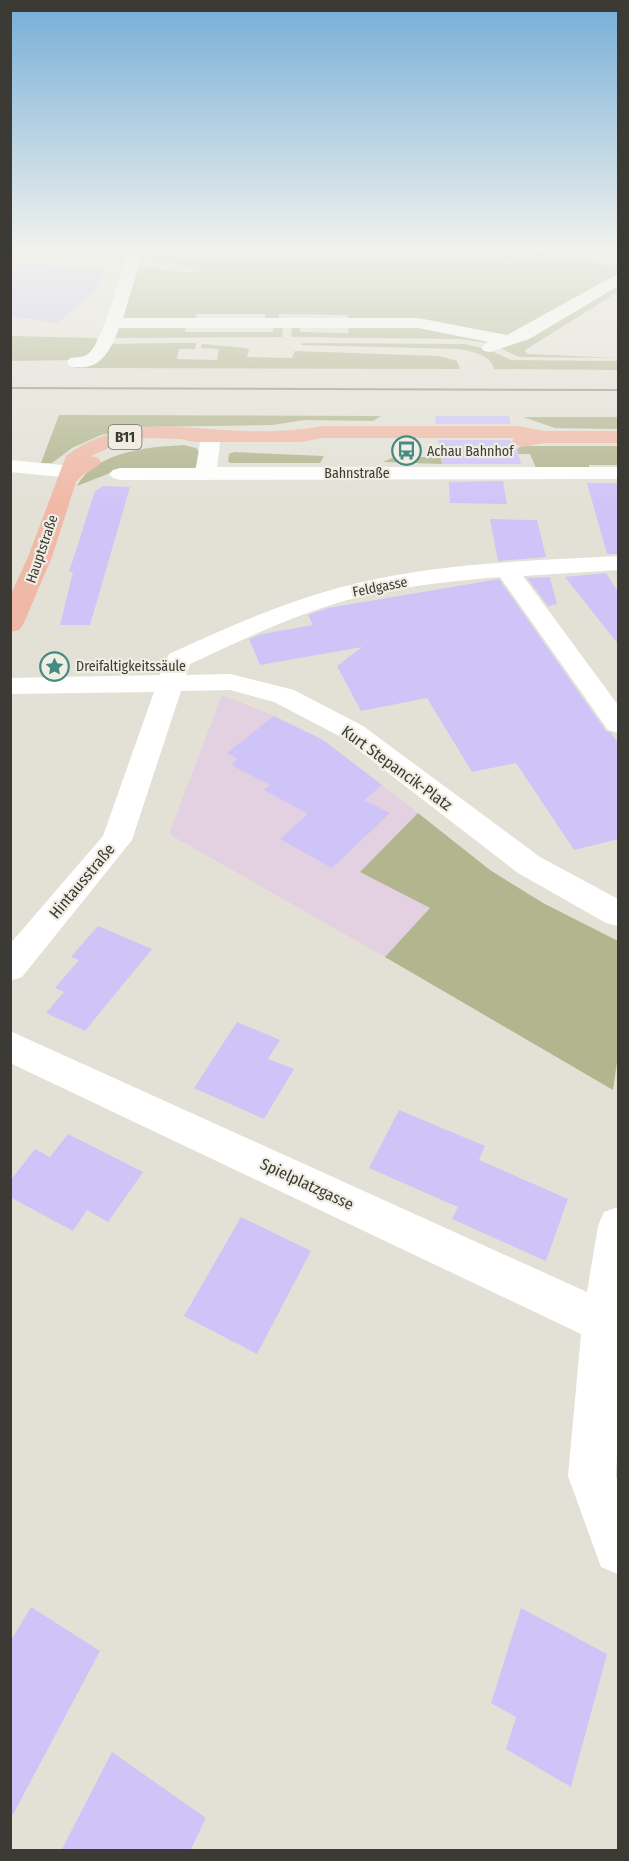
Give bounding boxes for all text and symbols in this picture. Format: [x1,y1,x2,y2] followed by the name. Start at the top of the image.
[108,425,142,449] road number: B11
[390,435,422,467] bus stop icon: Achau Bahnhof
[427,443,515,460] place label: Achau Bahnhof
[324,465,390,482] street label: Bahnstraße
[22,513,62,585] street label: Hauptstraße
[351,573,409,601] street label: Feldgasse
[39,650,71,682] place icon: Dreifaltigkeitssäule
[76,658,186,675] place label: Dreifaltigkeitssäule
[338,721,456,815] street label: Kurt Stepancik-Platz
[45,840,119,922] street label: Hintausstraße
[257,1154,357,1214] street label: Spielplatzgasse

